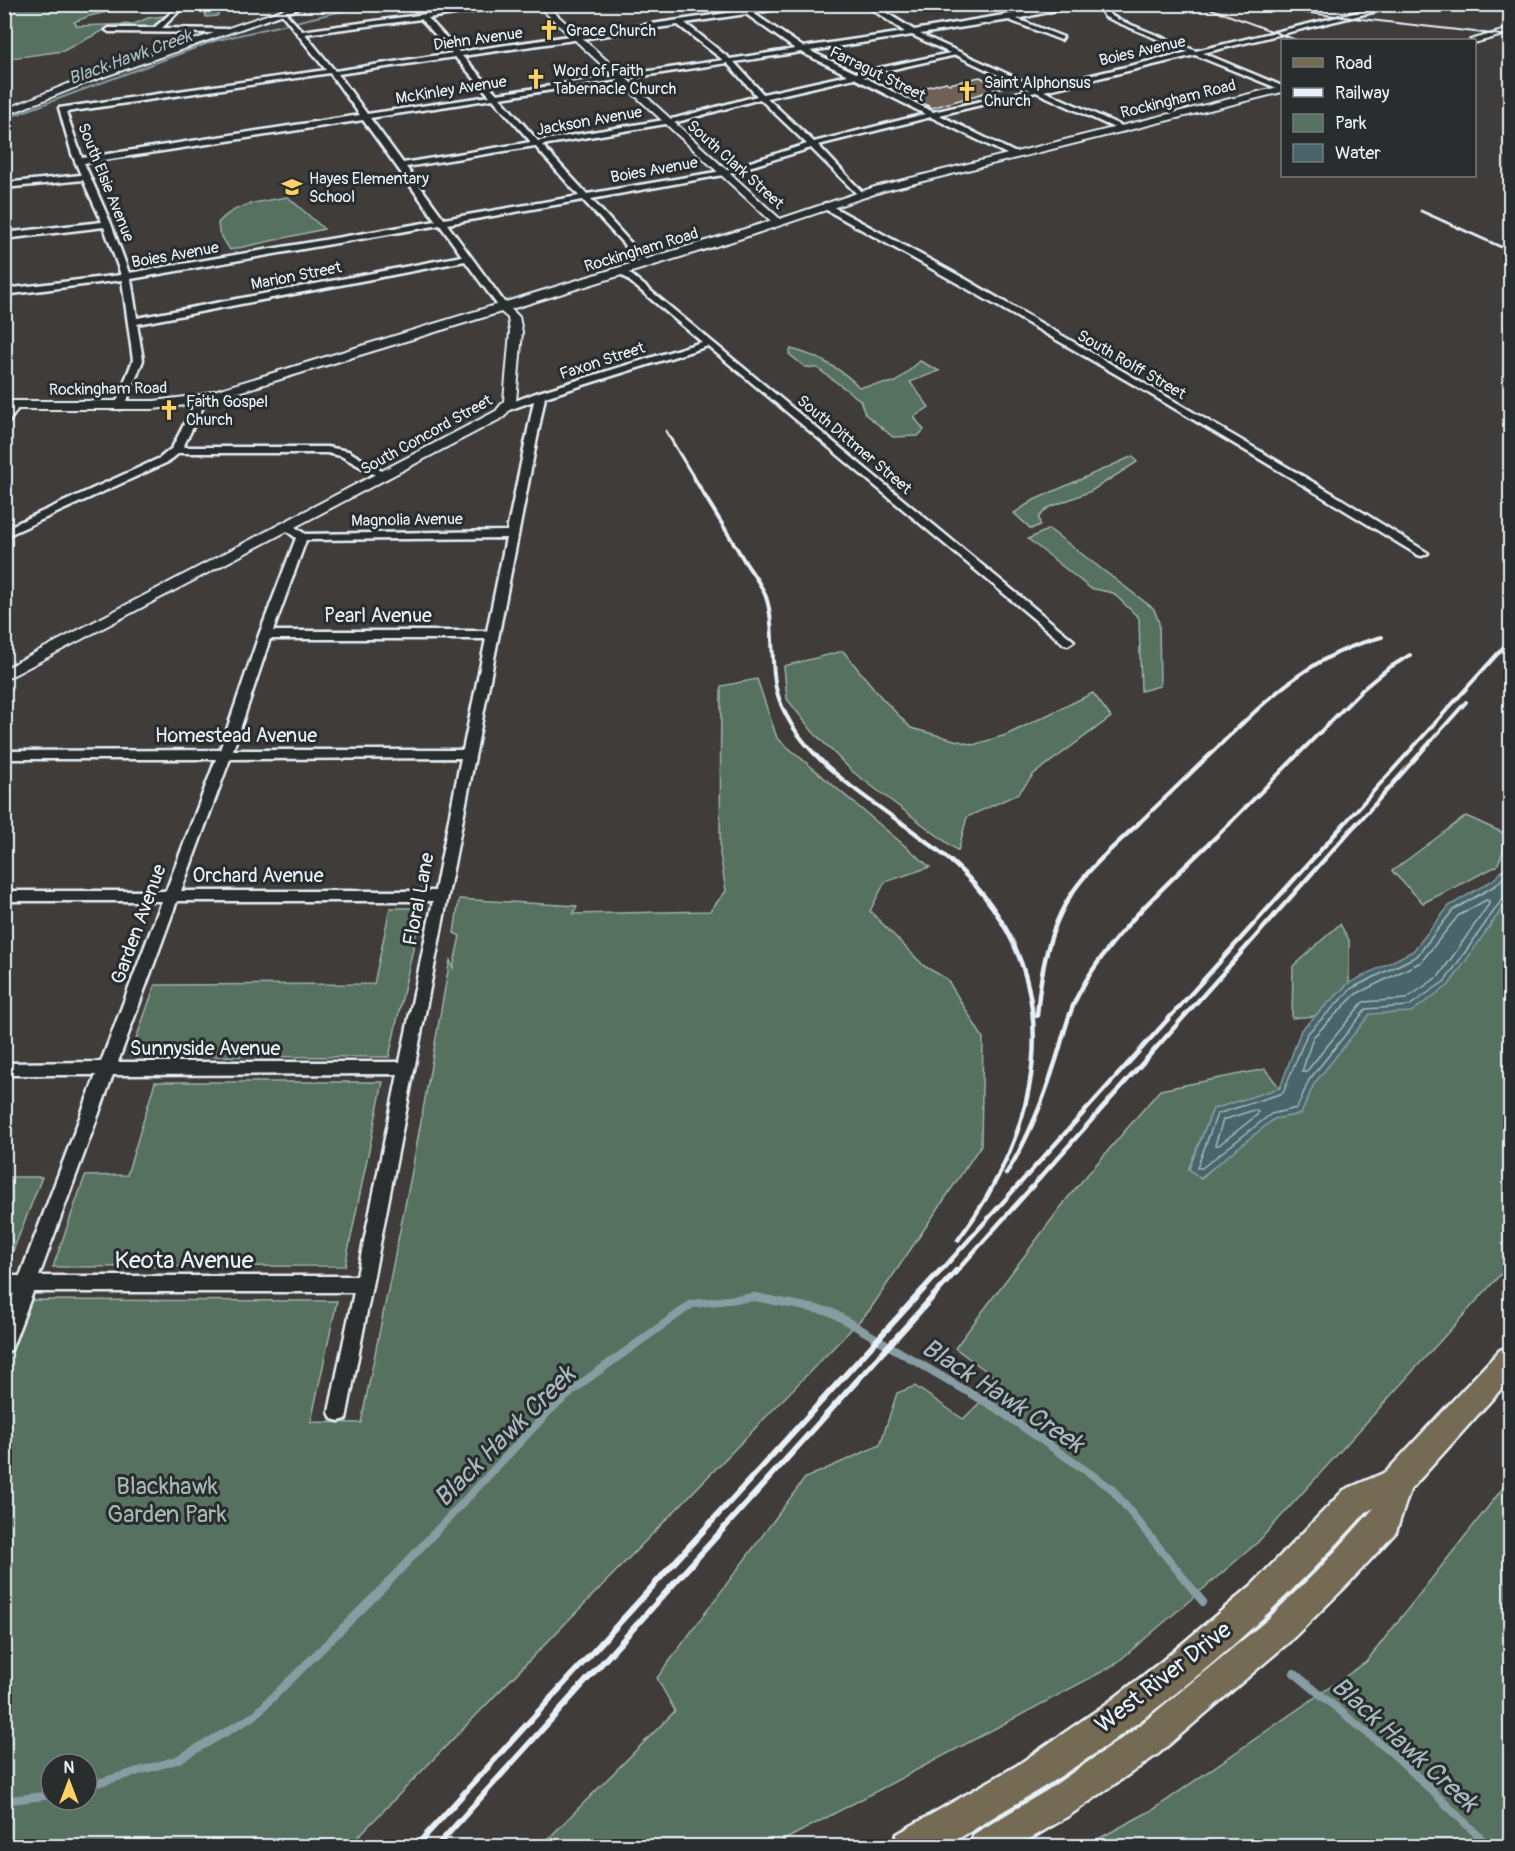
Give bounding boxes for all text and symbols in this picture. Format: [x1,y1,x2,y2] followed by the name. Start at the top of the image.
[537,18,561,42] church icon: Grace Church
[566,21,656,41] place label: Grace Church
[432,23,524,55] street label: Diehn Avenue
[66,24,196,90] water label: Black Hawk Creek
[1097,31,1188,71] street label: Boies Avenue
[1281,39,1476,177] legend
[826,42,929,106] street label: Farragut Street
[1335,52,1372,75] text: Road
[553,61,676,99] place label: Word of Faith Tabernacle Church
[524,67,548,91] church icon: Word of Faith Tabernacle Church
[394,71,508,109] street label: McKinley Avenue
[984,73,1091,111] place label: Saint Alphonsus Church
[1118,75,1238,123] street label: Rockingham Road
[955,79,979,103] church icon: Saint Alphonsus Church
[1335,82,1390,105] text: Railway
[535,102,644,140] street label: Jackson Avenue
[1335,112,1367,135] text: Park
[683,116,788,214] street label: South Clark Street
[73,120,139,245] street label: South Elsie Avenue
[1335,142,1381,165] text: Water
[609,152,699,187] street label: Boies Avenue
[309,169,429,207] place label: Hayes Elementary School
[280,175,304,199] school or university icon: Hayes Elementary School
[582,223,701,277] street label: Rockingham Road
[130,237,220,272] street label: Boies Avenue
[249,257,344,295] street label: Marion Street
[1074,326,1190,404] street label: South Rolff Street
[557,338,648,384] street label: Faxon Street
[49,378,167,400] street label: Rockingham Road
[357,390,496,479] street label: South Concord Street
[793,391,916,499] street label: South Dittmer Street
[186,392,268,430] place label: Faith Gospel Church
[157,398,181,422] church icon: Faith Gospel Church
[351,509,463,531] street label: Magnolia Avenue
[324,603,432,628] street label: Pearl Avenue
[155,723,317,748] street label: Homestead Avenue
[397,850,440,948] street label: Floral Lane
[105,861,172,988] street label: Garden Avenue
[192,863,324,888] street label: Orchard Avenue
[130,1036,280,1061] street label: Sunnyside Avenue
[114,1246,254,1275] street label: Keota Avenue
[916,1332,1091,1461] water label: Black Hawk Creek
[427,1358,583,1514] water label: Black Hawk Creek
[107,1472,227,1529] park label: Blackhawk Garden Park
[1090,1615,1237,1739] street label: West River Drive
[1324,1670,1486,1820] water label: Black Hawk Creek
[39,1752,99,1812] north arrow
[64,1758,75,1778] text: N

